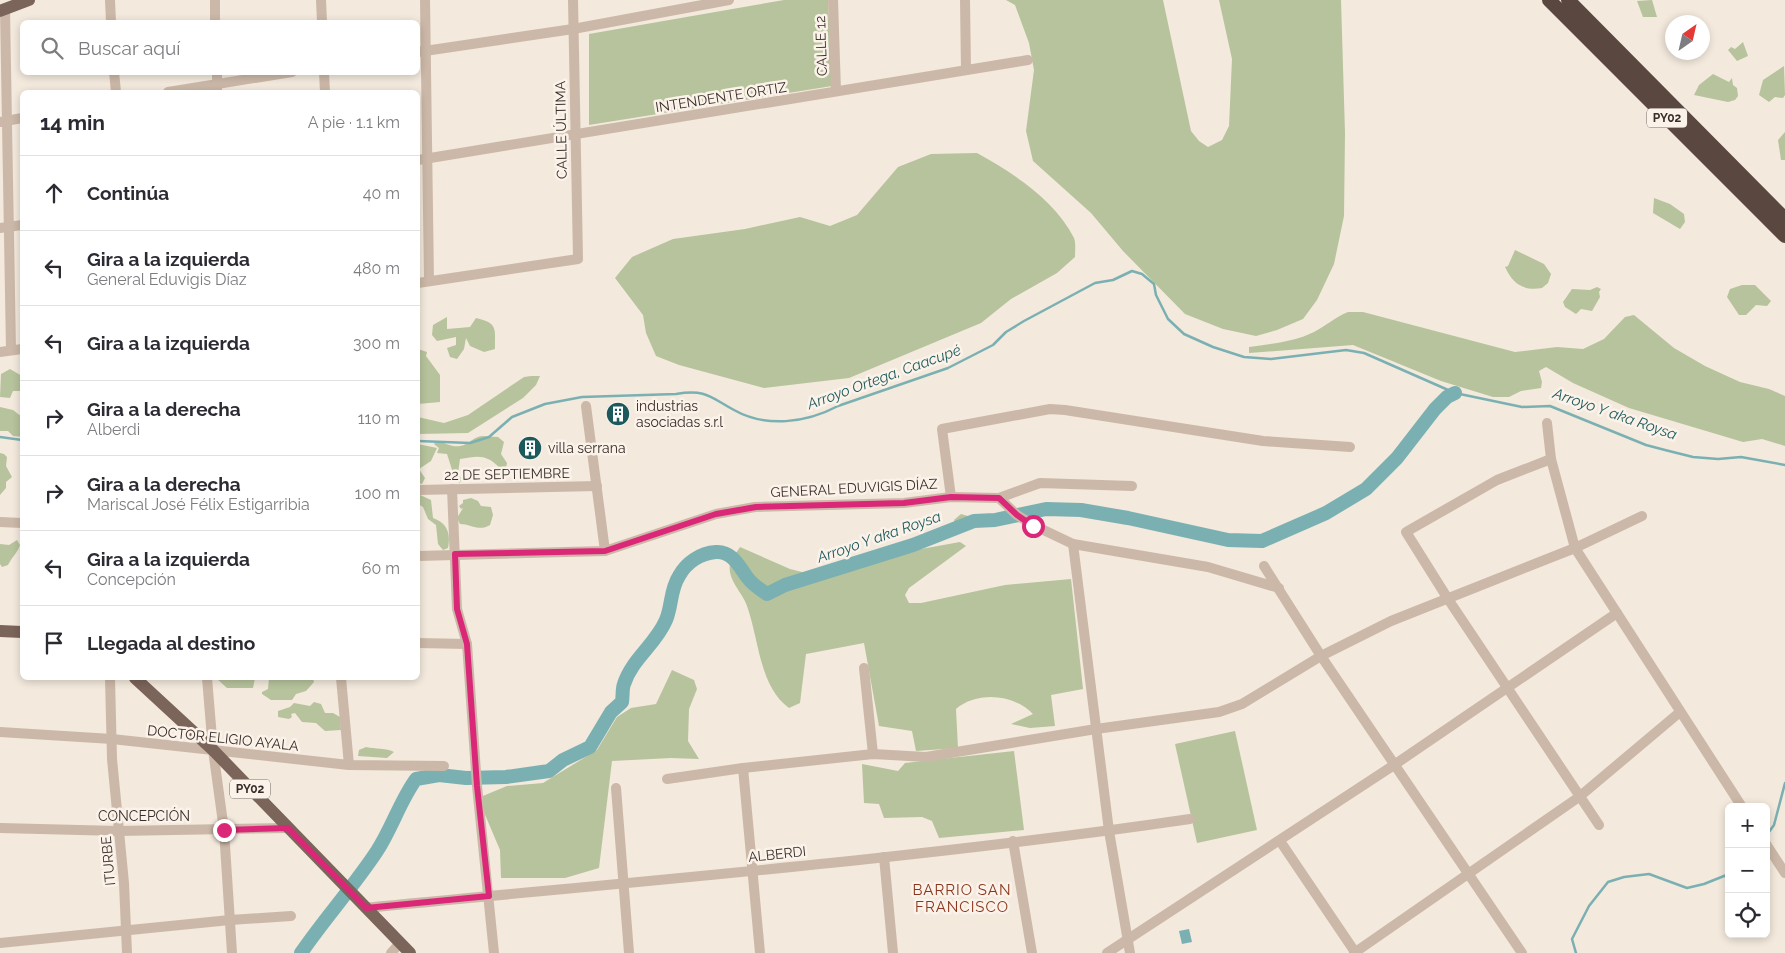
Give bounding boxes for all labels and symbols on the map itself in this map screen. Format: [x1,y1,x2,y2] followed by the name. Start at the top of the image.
[812,15,830,77] street label: CALLE 12
[1665,15,1710,60] north arrow
[654,79,788,115] street label: INTENDENTE ORTIZ
[551,80,570,179] street label: CALLE ÚLTIMA
[1647,109,1687,128] road number: PY02
[804,341,963,414] water label: Arroyo Ortega, Caacupé
[1550,384,1679,444] water label: Arroyo Y aka Roysa
[636,398,723,430] place label: industrias asociadas s.r.l
[605,401,631,427] building icon: industrias asociadas s.r.l
[517,435,543,461] building icon: villa serrana
[548,440,626,456] place label: villa serrana
[444,465,570,483] street label: 22 DE SEPTIEMBRE
[770,475,938,500] street label: GENERAL EDUVIGIS DÍAZ
[814,507,943,567] water label: Arroyo Y aka Roysa
[1022,515,1045,538] route start
[146,722,300,754] street label: DOCTOR ELIGIO AYALA
[230,780,270,799] road number: PY02
[98,807,190,824] street label: CONCEPCIÓN
[213,819,236,842] route end
[98,836,118,886] street label: ITURBE
[747,843,807,865] street label: ALBERDI
[913,881,1011,916] district label: BARRIO SAN FRANCISCO

